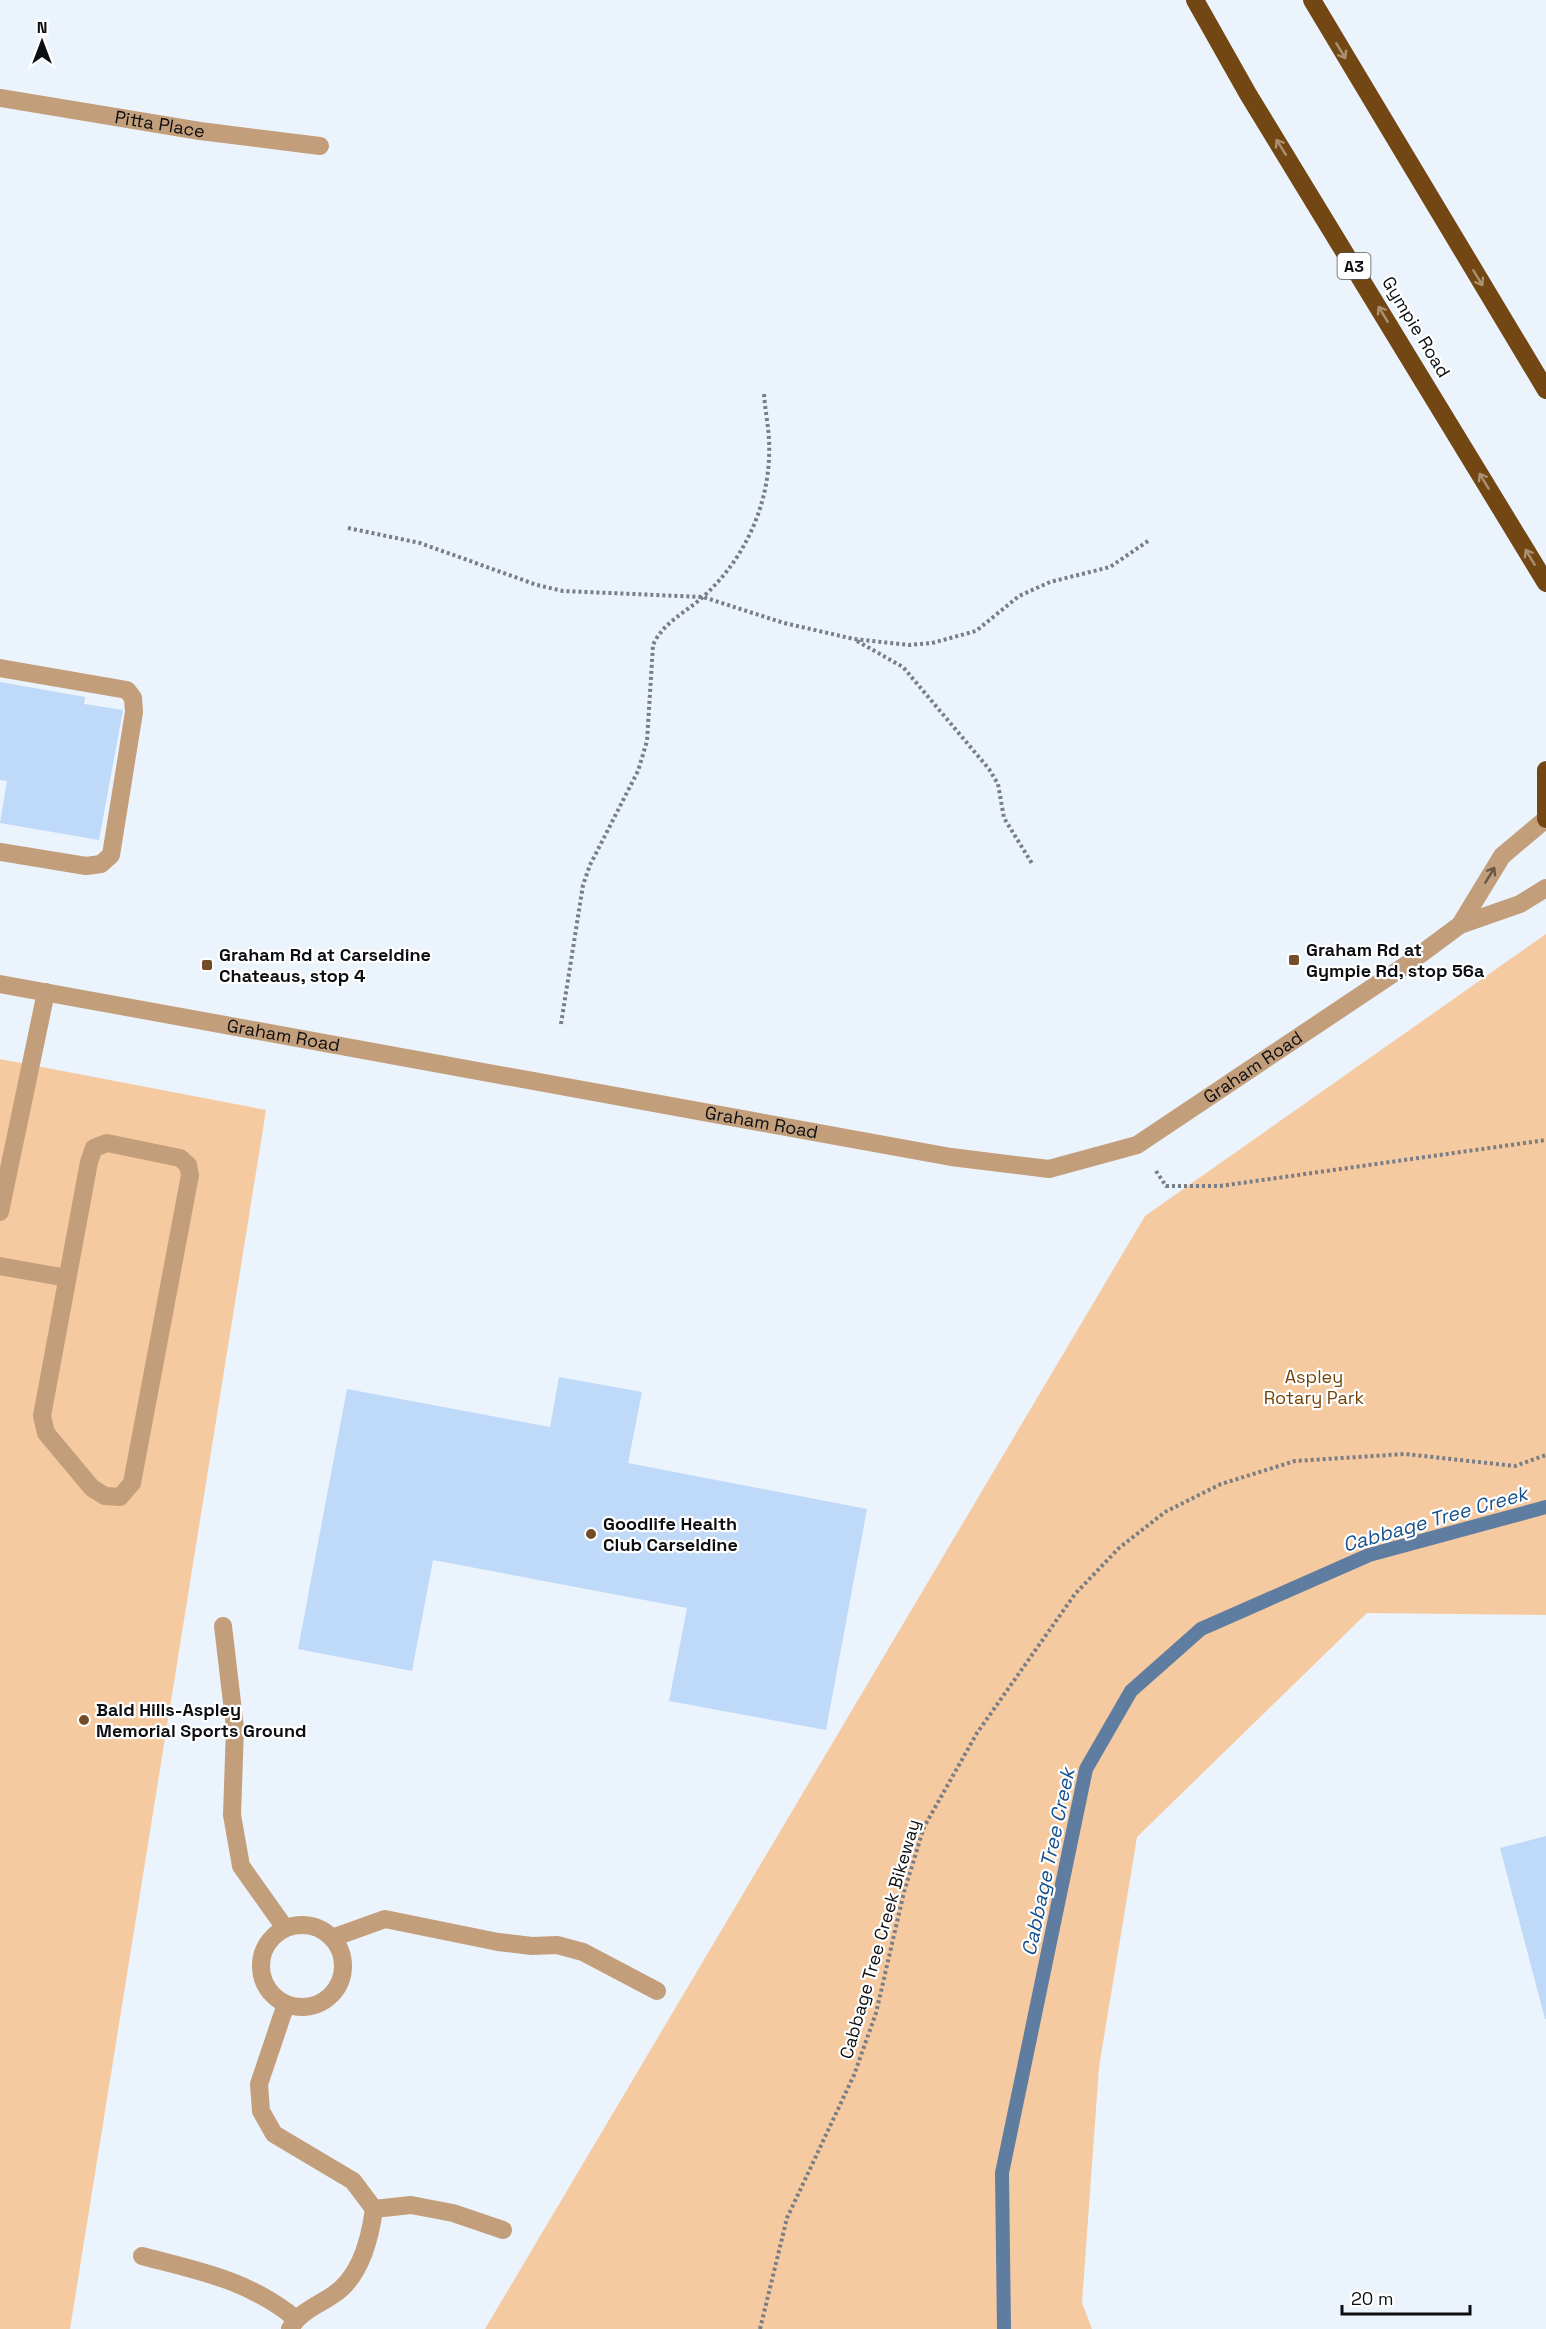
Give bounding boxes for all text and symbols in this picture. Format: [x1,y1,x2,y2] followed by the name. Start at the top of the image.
[12,12,72,72] north arrow
[37,17,47,38] text: N
[1335,42,1347,59] one-way arrow
[113,105,207,143] street label: Pitta Place
[1275,139,1288,156] one-way arrow
[1338,253,1370,279] road number: A3
[1473,269,1485,286] one-way arrow
[1377,272,1456,381] street label: Gympie Road
[1376,306,1388,323] one-way arrow
[1477,473,1489,490] one-way arrow
[1524,549,1536,566] one-way arrow
[1485,867,1497,884] one-way arrow
[1306,938,1485,982] place label: Graham Rd at Gympie Rd, stop 56a
[219,943,431,987] place label: Graham Rd at Carseldine Chateaus, stop 4
[1287,953,1301,967] marker: Graham Rd at Gympie Rd, stop 56a
[200,958,214,972] marker: Graham Rd at Carseldine Chateaus, stop 4
[225,1013,342,1057] street label: Graham Road
[1199,1026,1307,1108] street label: Graham Road
[703,1100,820,1144] street label: Graham Road
[1264,1365,1365,1409] park label: Aspley Rotary Park
[1339,1480,1533,1558] water label: Cabbage Tree Creek
[603,1512,738,1556] place label: Goodlife Health Club Carseldine
[584,1527,598,1541] marker: Goodlife Health Club Carseldine
[96,1698,306,1742] place label: Bald Hills-Aspley Memorial Sports Ground
[77,1713,91,1727] marker: Bald Hills-Aspley Memorial Sports Ground
[1015,1764,1081,1958] water label: Cabbage Tree Creek
[834,1816,925,2061] street label: Cabbage Tree Creek Bikeway
[1342,2278,1470,2316] scale bar
[1351,2287,1394,2310] text: 20 m

